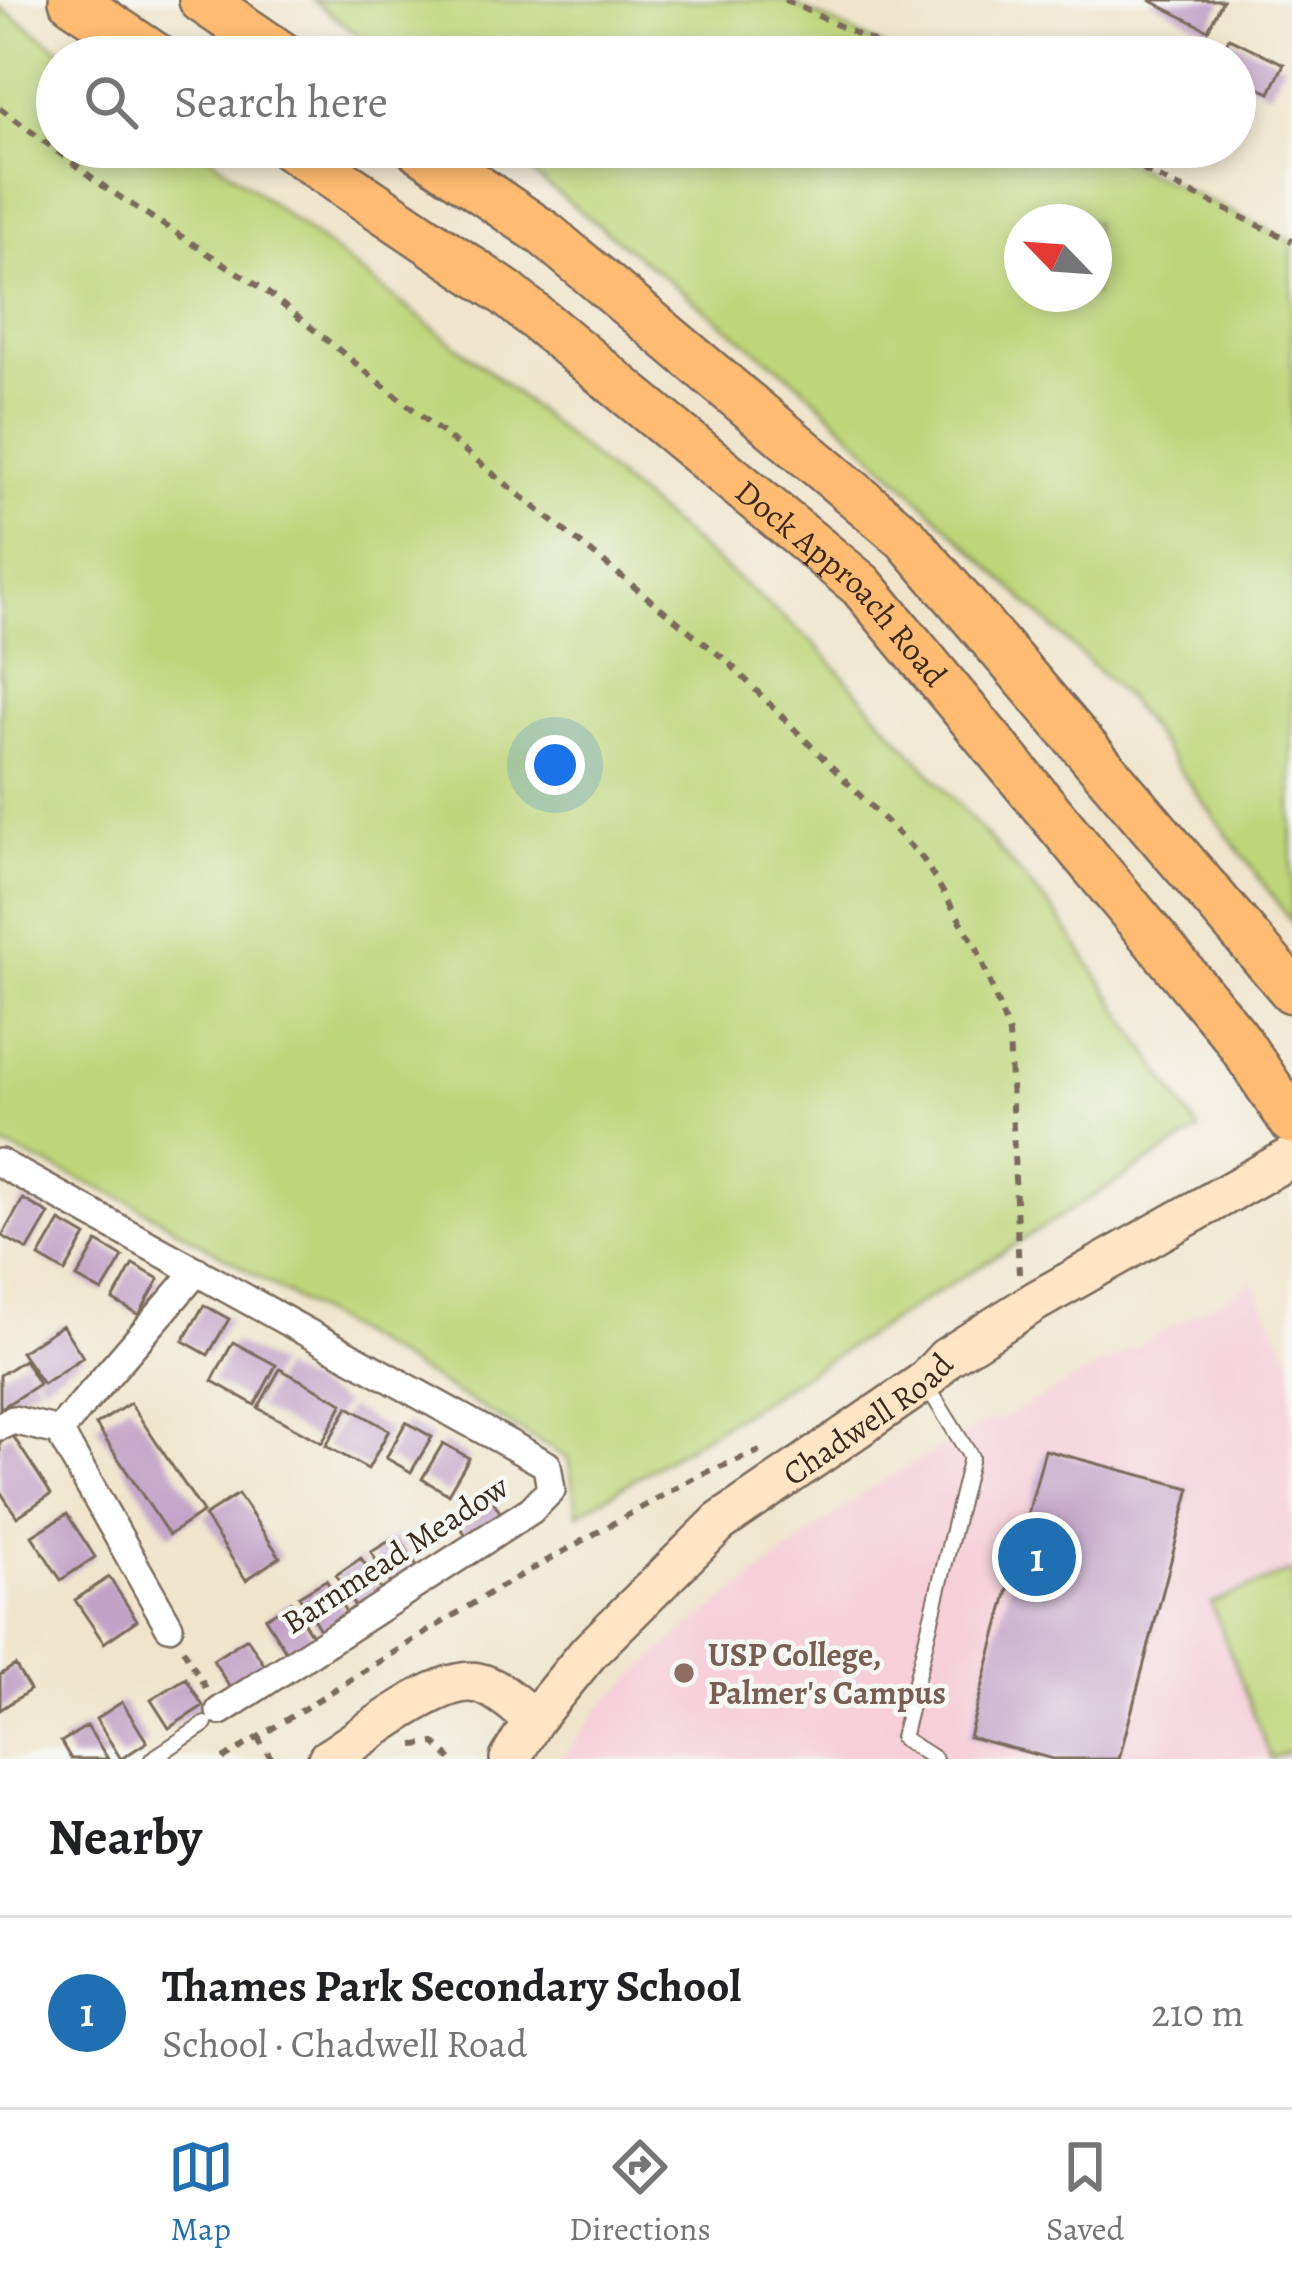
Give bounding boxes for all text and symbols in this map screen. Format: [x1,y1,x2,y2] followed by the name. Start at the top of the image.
[36,36,1256,168] search box
[78,69,144,135] icon: search
[174,71,388,133] text: Search here
[1004,204,1112,312] north arrow
[726,469,958,696] street label: Dock Approach Road
[525,735,585,795] your location
[773,1342,963,1495] street label: Chadwell Road
[273,1463,518,1644] street label: Barnmead Meadow
[998,1512,1076,1602] pin: 1
[708,1632,946,1715] place label: USP College, Palmer's Campus
[671,1660,697,1686] marker: USP College, Palmer's Campus
[48,1802,202,1872] text: Nearby
[162,1955,741,2017] text: Thames Park Secondary School
[80,1986,94,2039] text: 1
[1151,1986,1244,2039] text: 210 m
[162,2017,527,2070] text: School · Chadwell Road
[168,2134,234,2251] tab: Map
[569,2134,711,2251] tab: Directions
[1046,2134,1124,2251] tab: Saved

